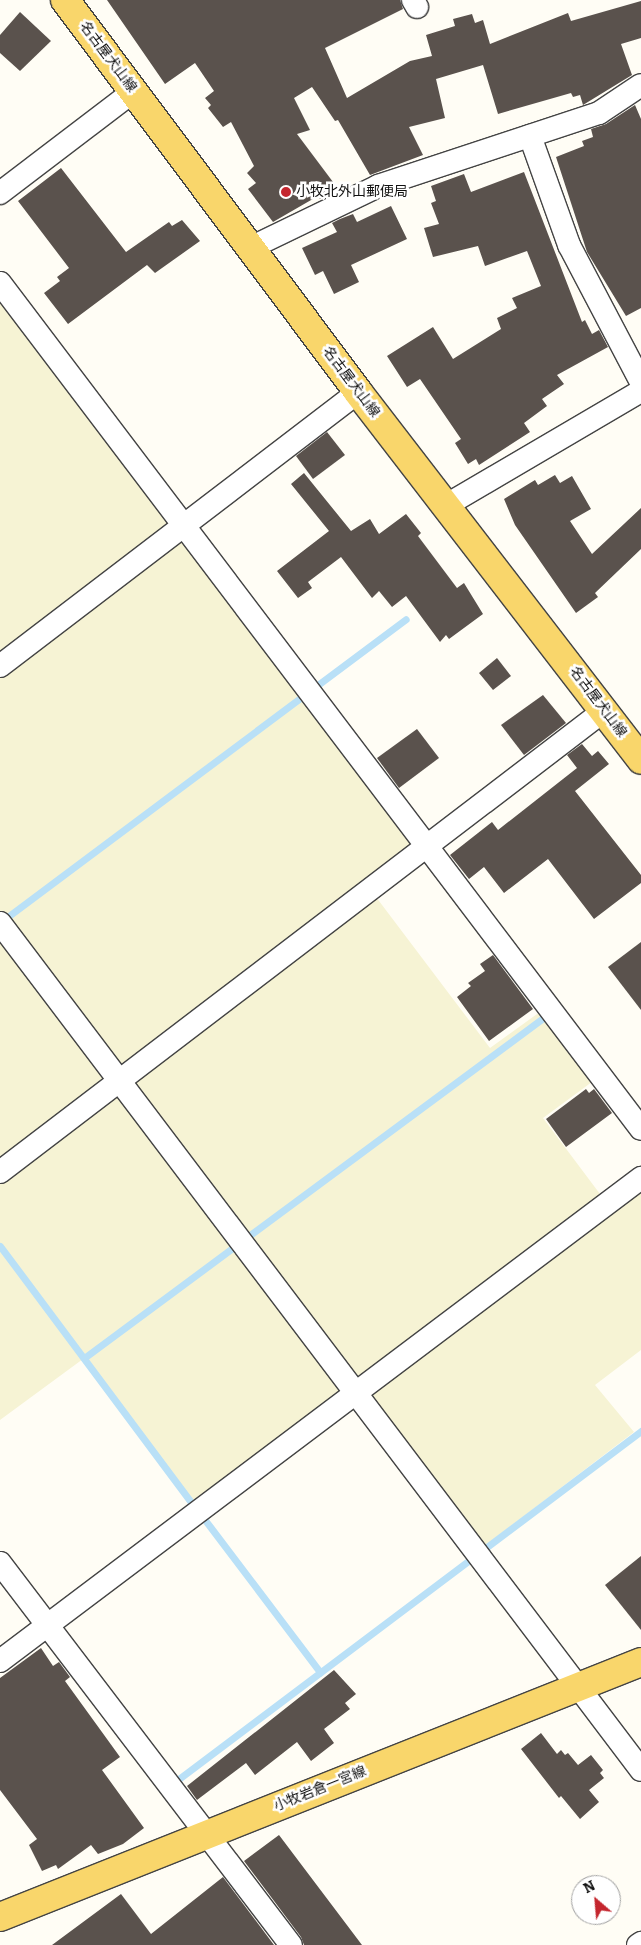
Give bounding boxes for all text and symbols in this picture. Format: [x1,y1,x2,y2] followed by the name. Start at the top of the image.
[76,18,140,96] street label: 名古屋犬山線
[296,184,408,200] place label: 小牧北外山郵便局
[280,186,292,198] marker: 小牧北外山郵便局
[319,343,383,421] street label: 名古屋犬山線
[566,663,630,741] street label: 名古屋犬山線
[271,1763,369,1815] street label: 小牧岩倉一宮線
[571,1875,621,1925] north arrow
[581,1877,598,1897] text: N

